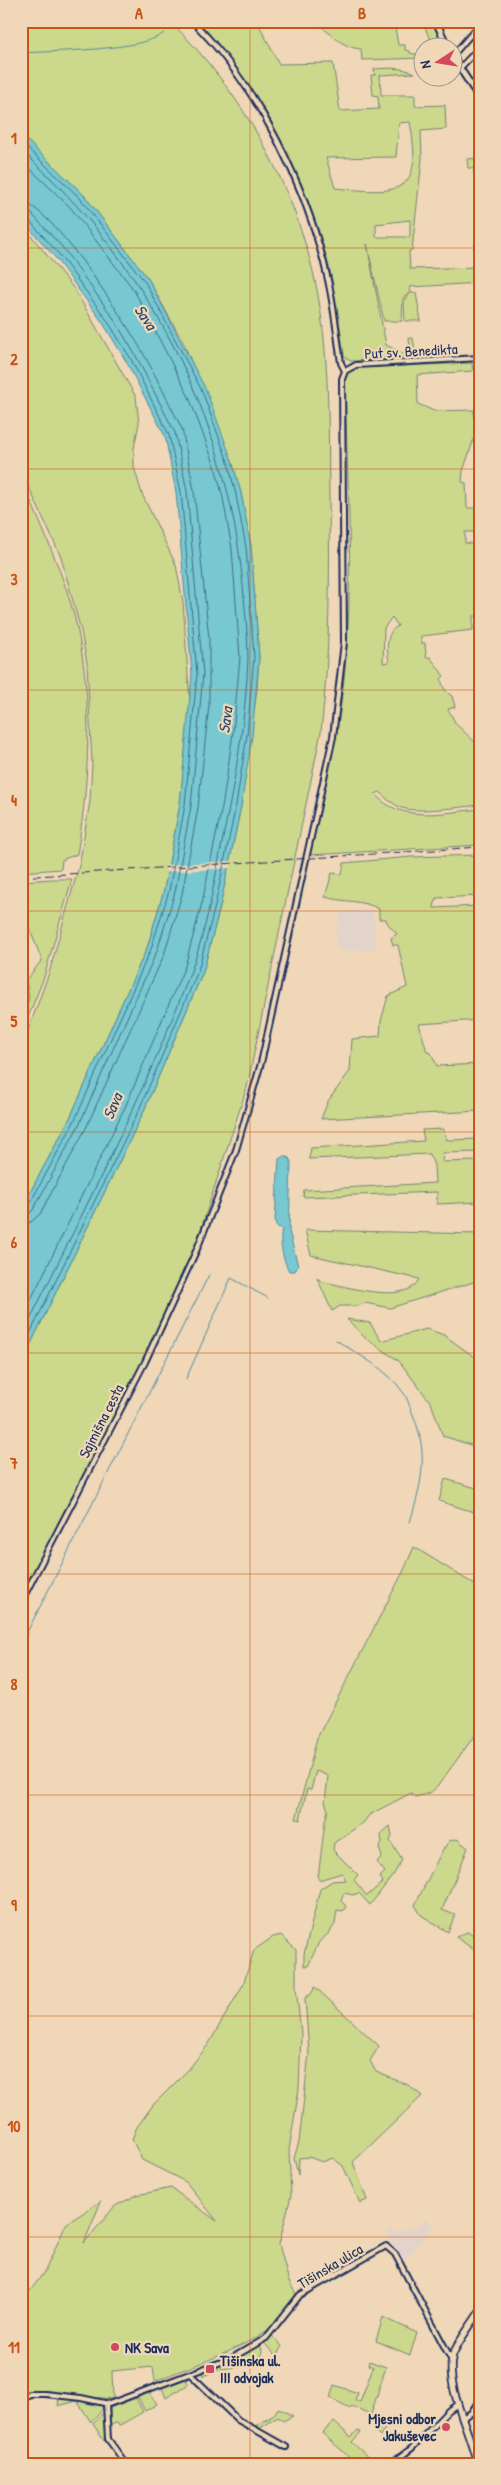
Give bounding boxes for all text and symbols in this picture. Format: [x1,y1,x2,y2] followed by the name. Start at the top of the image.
[135,2,143,24] text: A
[358,2,366,24] text: B
[414,38,464,88] north arrow
[415,59,435,70] text: N
[11,127,17,149] text: 1
[130,300,163,335] water label: Sava
[364,338,458,364] street label: Put sv. Benedikta
[10,348,18,370] text: 2
[10,568,18,590] text: 3
[212,704,238,734] water label: Sava
[11,789,17,811] text: 4
[11,1010,18,1032] text: 5
[97,1088,128,1122] water label: Sava
[11,1231,18,1253] text: 6
[73,1380,129,1462] street label: Sajmišna cesta
[9,1452,18,1474] text: 7
[11,1673,18,1695] text: 8
[11,1894,17,1916] text: 9
[8,2115,20,2137] text: 10
[293,2238,367,2294] street label: Tišinska ulica
[8,2336,20,2358] text: 11
[125,2337,169,2358] place label: NK Sava
[109,2341,121,2353] marker: NK Sava
[219,2350,281,2388] place label: Tišinska ul. III odvojak
[204,2363,216,2375] marker: Tišinska ul. III odvojak
[368,2408,437,2446] place label: Mjesni odbor Jakuševec
[440,2421,452,2433] marker: Mjesni odbor Jakuševec

